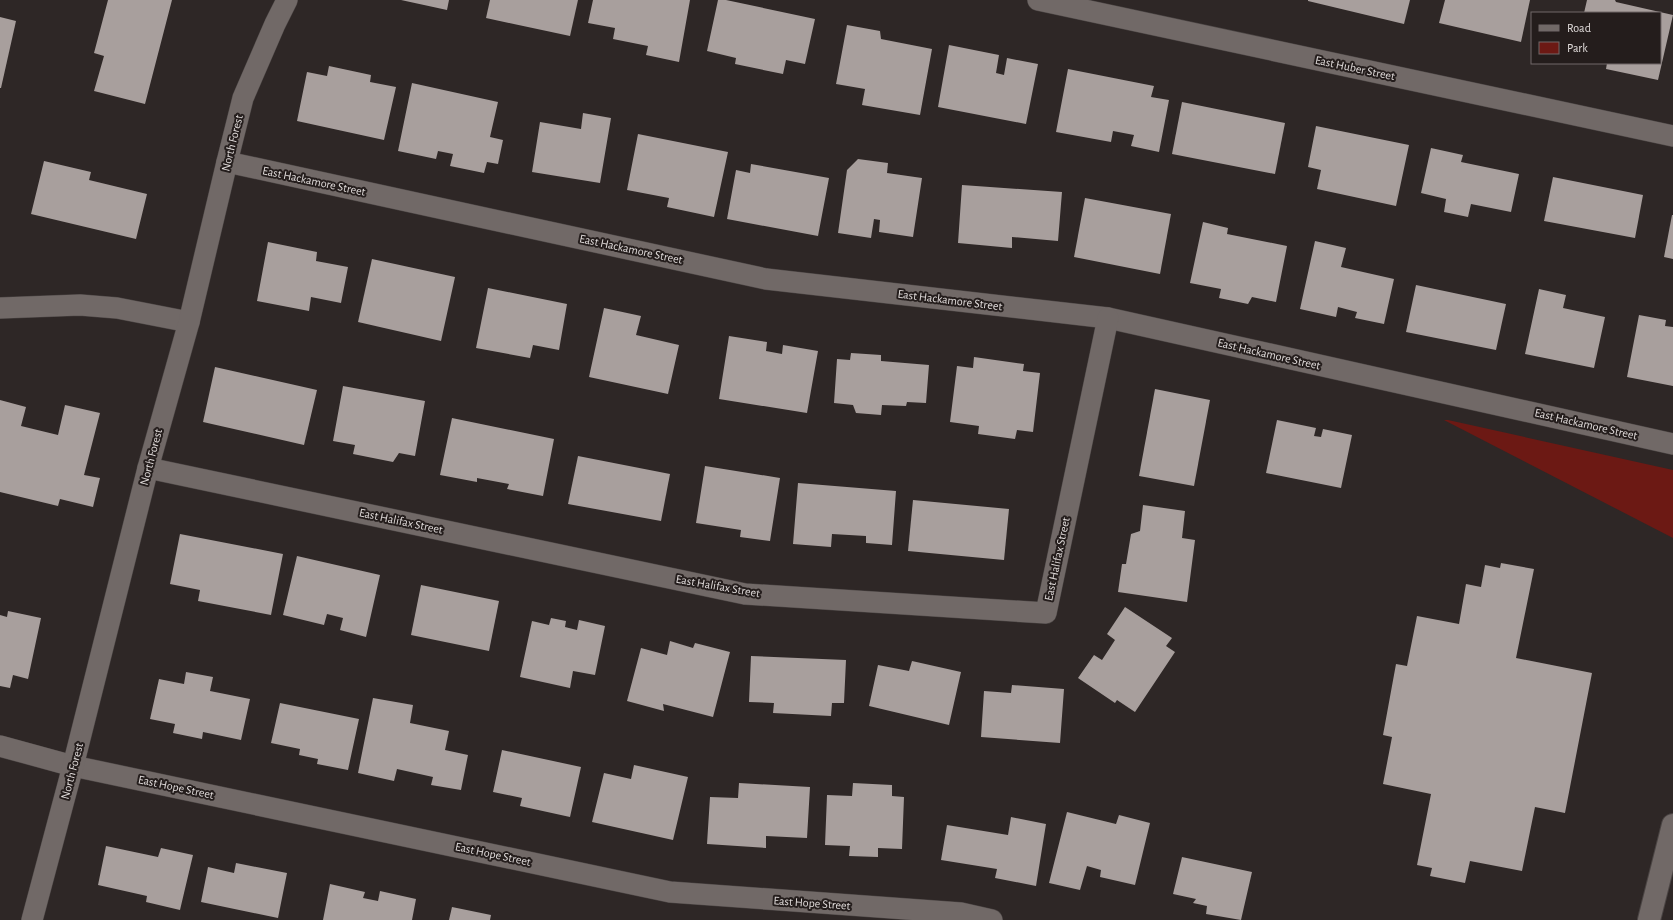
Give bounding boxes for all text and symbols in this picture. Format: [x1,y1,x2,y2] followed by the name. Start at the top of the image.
[1531,12,1661,64] legend
[1567,22,1591,34] text: Road
[1567,42,1588,54] text: Park
[1314,54,1396,82] street label: East Huber Street
[219,113,245,173] street label: North Forest
[261,164,367,198] street label: East Hackamore Street
[578,232,684,266] street label: East Hackamore Street
[897,288,1003,312] street label: East Hackamore Street
[1216,336,1322,372] street label: East Hackamore Street
[1533,406,1639,442] street label: East Hackamore Street
[138,427,164,487] street label: North Forest
[358,506,444,536] street label: East Halifax Street
[1042,516,1072,602] street label: East Halifax Street
[675,573,761,599] street label: East Halifax Street
[59,741,85,801] street label: North Forest
[137,773,215,801] street label: East Hope Street
[454,840,532,868] street label: East Hope Street
[773,894,851,912] street label: East Hope Street

